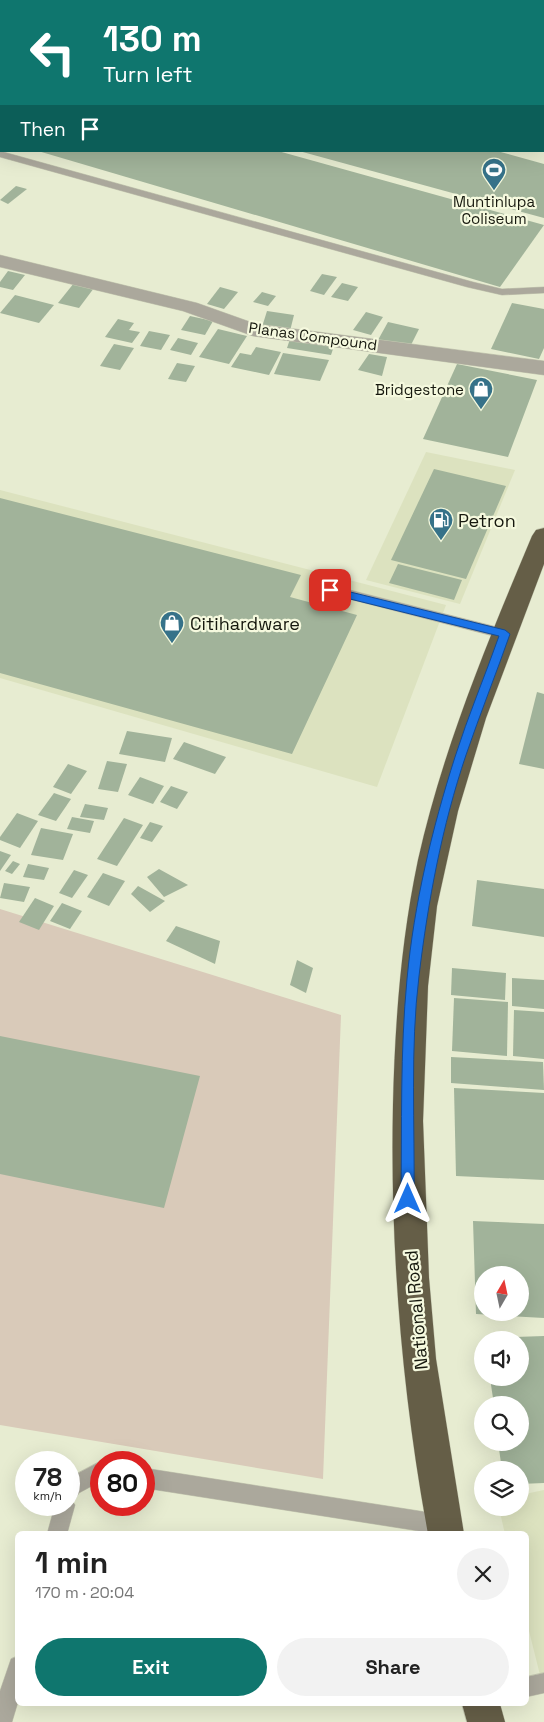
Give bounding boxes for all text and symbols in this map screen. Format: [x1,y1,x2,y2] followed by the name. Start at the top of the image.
[103,17,202,61] text: 130 m
[20,20,85,85] icon: left
[103,60,193,88] text: Turn left
[76,115,104,143] icon: arrive
[20,117,66,142] text: Then
[481,157,507,191] sports icon: Muntinlupa Coliseum
[453,192,535,228] place label: Muntinlupa Coliseum
[248,318,378,354] street label: Planas Compound
[468,376,494,410] shop icon: Bridgestone
[375,380,464,399] place label: Bridgestone
[428,507,454,541] fuel station icon: Petron
[458,509,516,532] place label: Petron
[309,569,351,611] pin
[316,576,344,604] icon: arrive
[159,610,185,644] shop icon: Citihardware
[190,612,300,635] place label: Citihardware
[381,1172,433,1224] position arrow
[399,1249,433,1371] street label: National Road
[474,1266,529,1321] north arrow
[474,1266,529,1516] map controls
[474,1331,529,1386] button: sound
[474,1396,529,1451] button: search
[90,1451,155,1516] speed limit sign: 80
[33,1461,62,1493] text: 78
[474,1461,529,1516] button: layers
[33,1488,62,1504] text: km/h
[35,1543,108,1582] text: 1 min
[457,1548,509,1600] button: close
[35,1582,134,1603] text: 170 m · 20:04
[35,1638,267,1696] button: Exit
[277,1638,509,1696] button: Share

